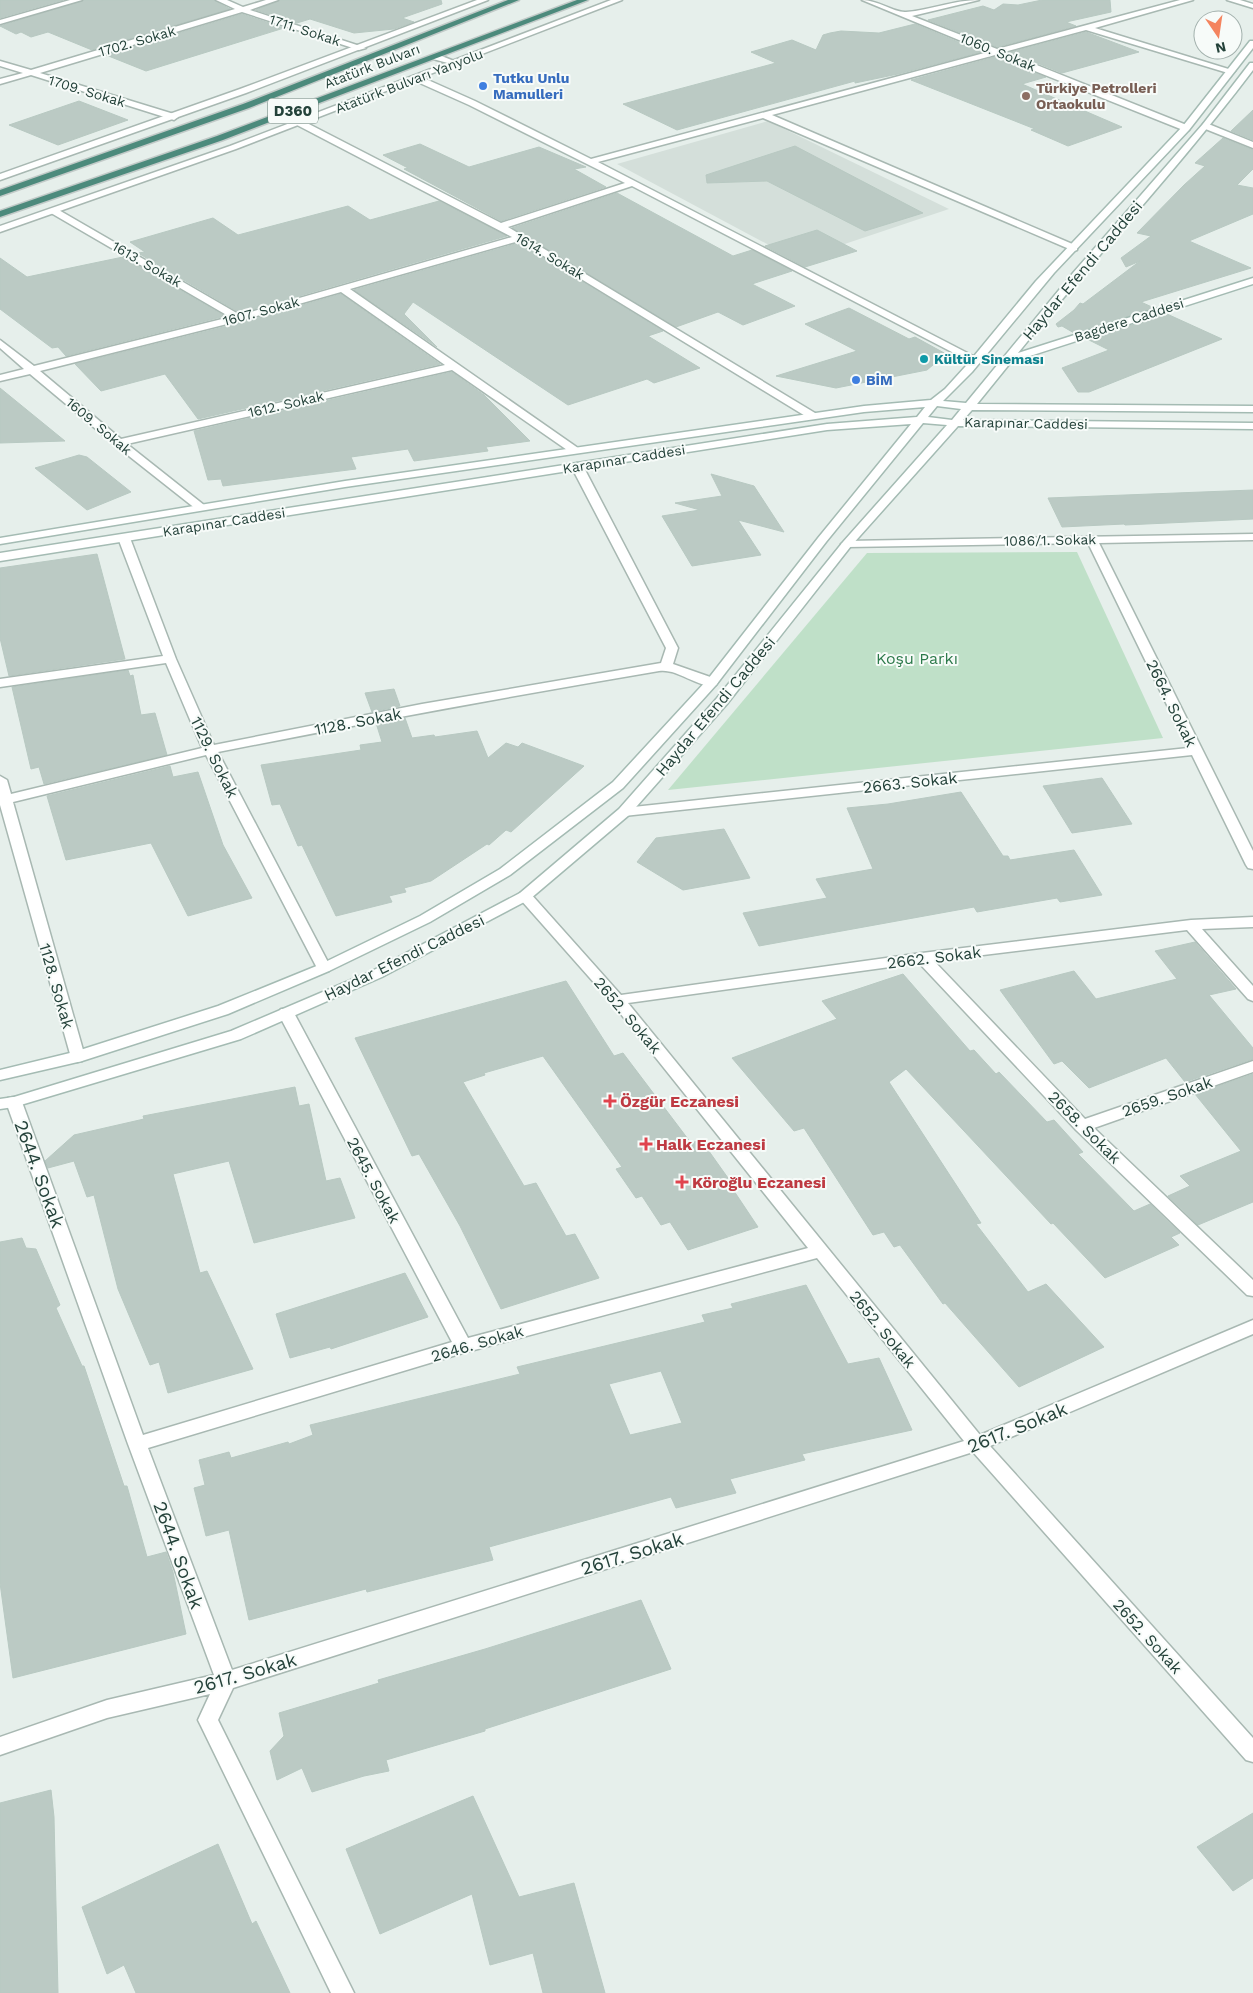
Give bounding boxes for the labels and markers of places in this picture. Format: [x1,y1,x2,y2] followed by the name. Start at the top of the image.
[493,70,569,102] place label: Tutku Unlu Mamulleri
[477,80,489,92] marker: Tutku Unlu Mamulleri
[1036,80,1157,112] place label: Türkiye Petrolleri Ortaokulu
[1020,90,1032,102] marker: Türkiye Petrolleri Ortaokulu
[934,351,1044,367] place label: Kültür Sineması
[918,353,930,365] marker: Kültür Sineması
[866,372,893,388] place label: BİM
[850,374,862,386] marker: BİM
[620,1092,739,1111] place label: Özgür Eczanesi
[604,1095,616,1107] marker: Özgür Eczanesi
[656,1135,766,1154] place label: Halk Eczanesi
[640,1138,652,1150] marker: Halk Eczanesi
[692,1173,826,1192] place label: Köroğlu Eczanesi
[676,1176,688,1188] marker: Köroğlu Eczanesi

